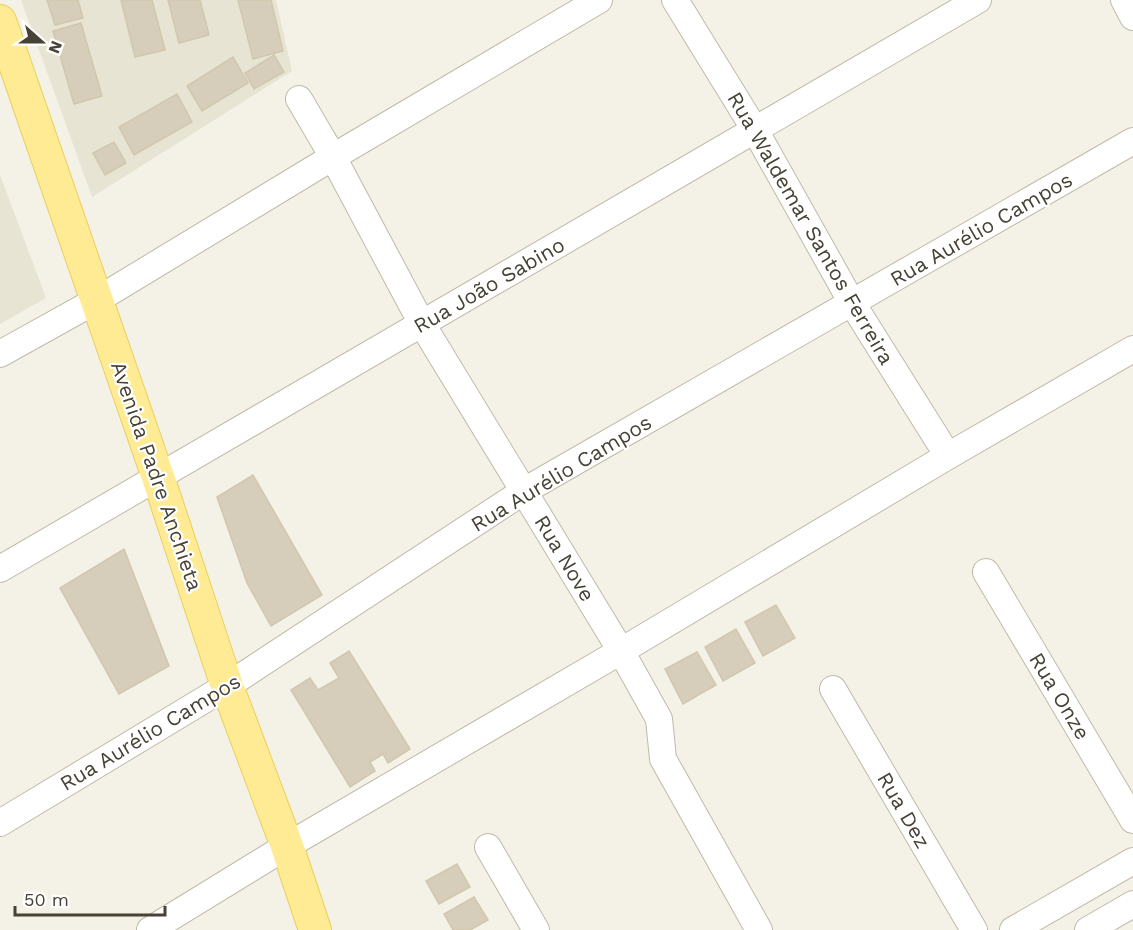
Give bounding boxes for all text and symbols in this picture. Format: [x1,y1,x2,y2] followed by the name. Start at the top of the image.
[12,12,72,72] north arrow
[45,38,67,56] text: N
[722,87,900,369] street label: Rua Waldemar Santos Ferreira
[885,167,1077,291] street label: Rua Aurélio Campos
[409,232,569,338] street label: Rua João Sabino
[106,358,208,594] street label: Avenida Padre Anchieta
[466,409,656,537] street label: Rua Aurélio Campos
[530,510,600,606] street label: Rua Nove
[1024,648,1096,744] street label: Rua Onze
[55,668,245,796] street label: Rua Aurélio Campos
[872,767,936,853] street label: Rua Dez
[15,879,165,917] scale bar
[24,889,69,910] text: 50 m

